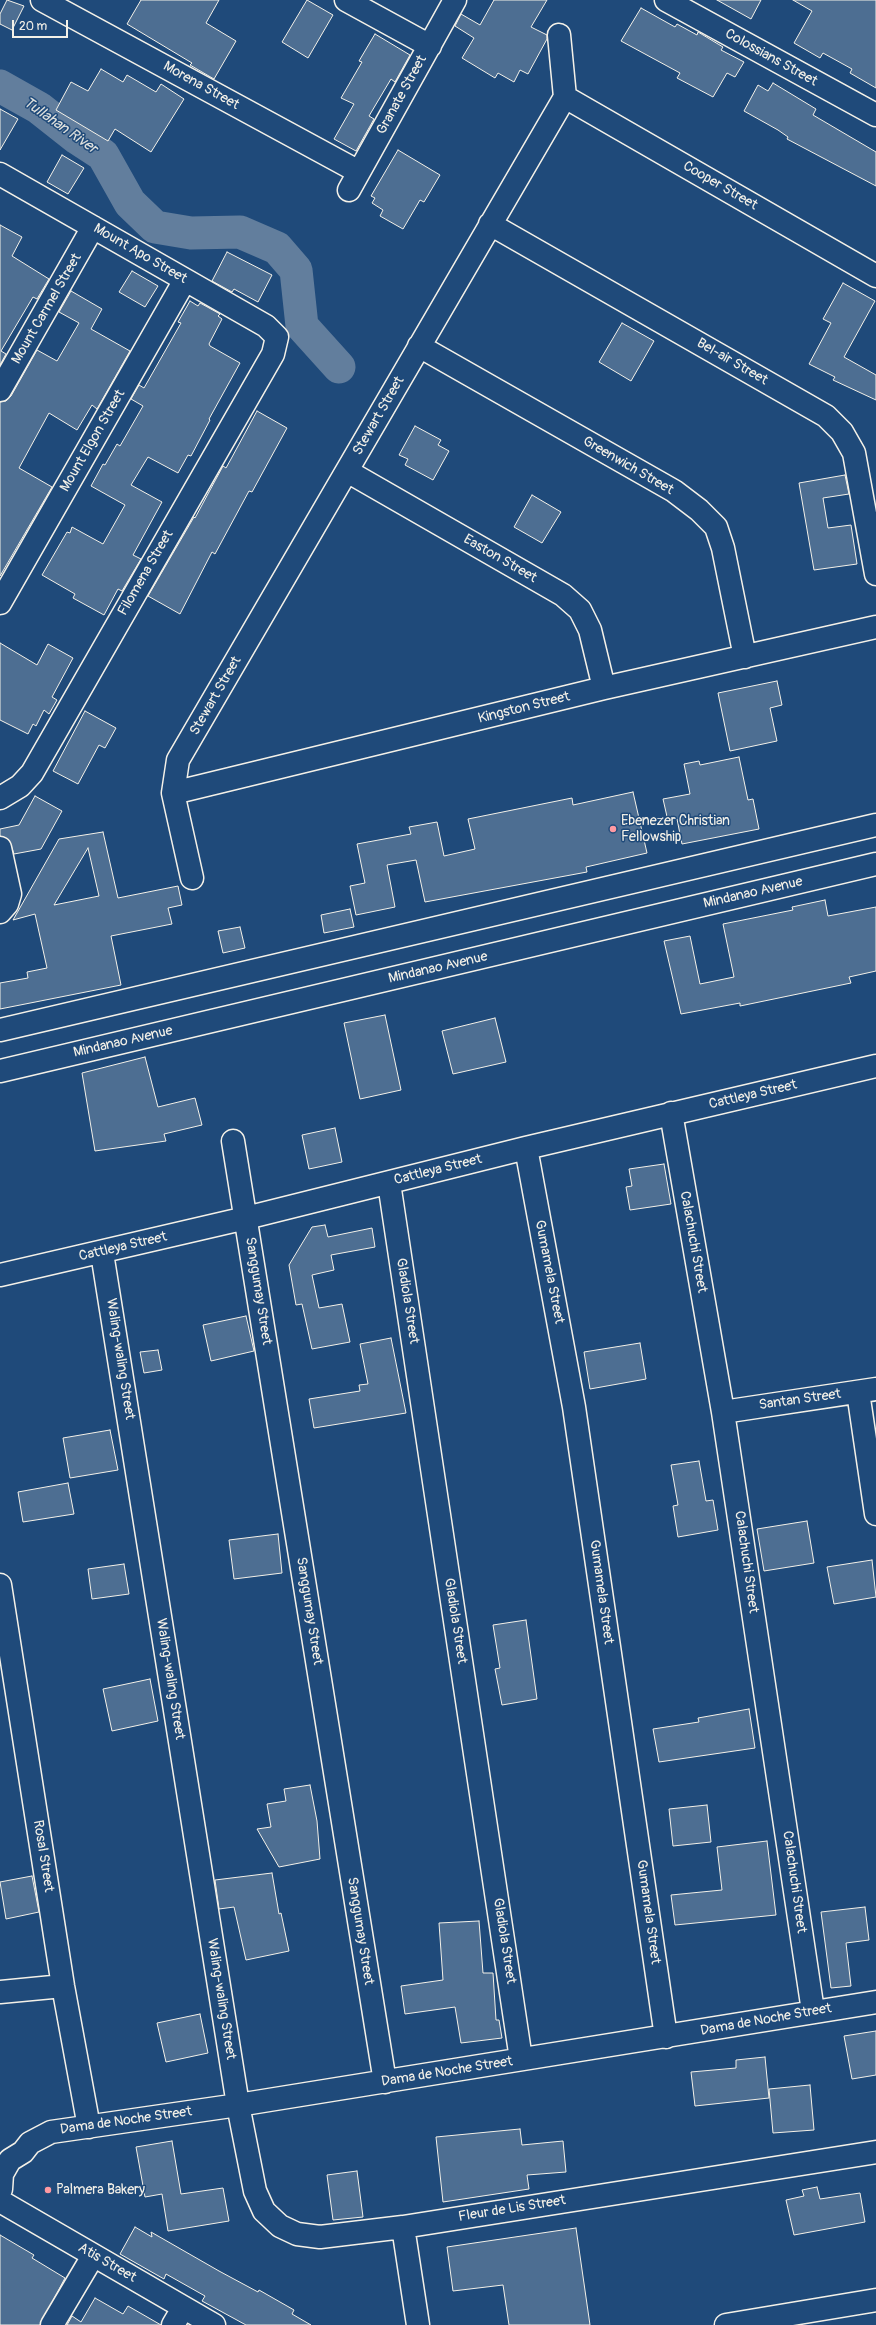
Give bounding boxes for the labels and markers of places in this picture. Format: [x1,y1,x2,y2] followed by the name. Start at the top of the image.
[621,813,730,846] place label: Ebenezer Christian Fellowship
[608,824,618,834] marker: Ebenezer Christian Fellowship
[56,2182,145,2198] place label: Palmera Bakery
[43,2185,53,2195] marker: Palmera Bakery

